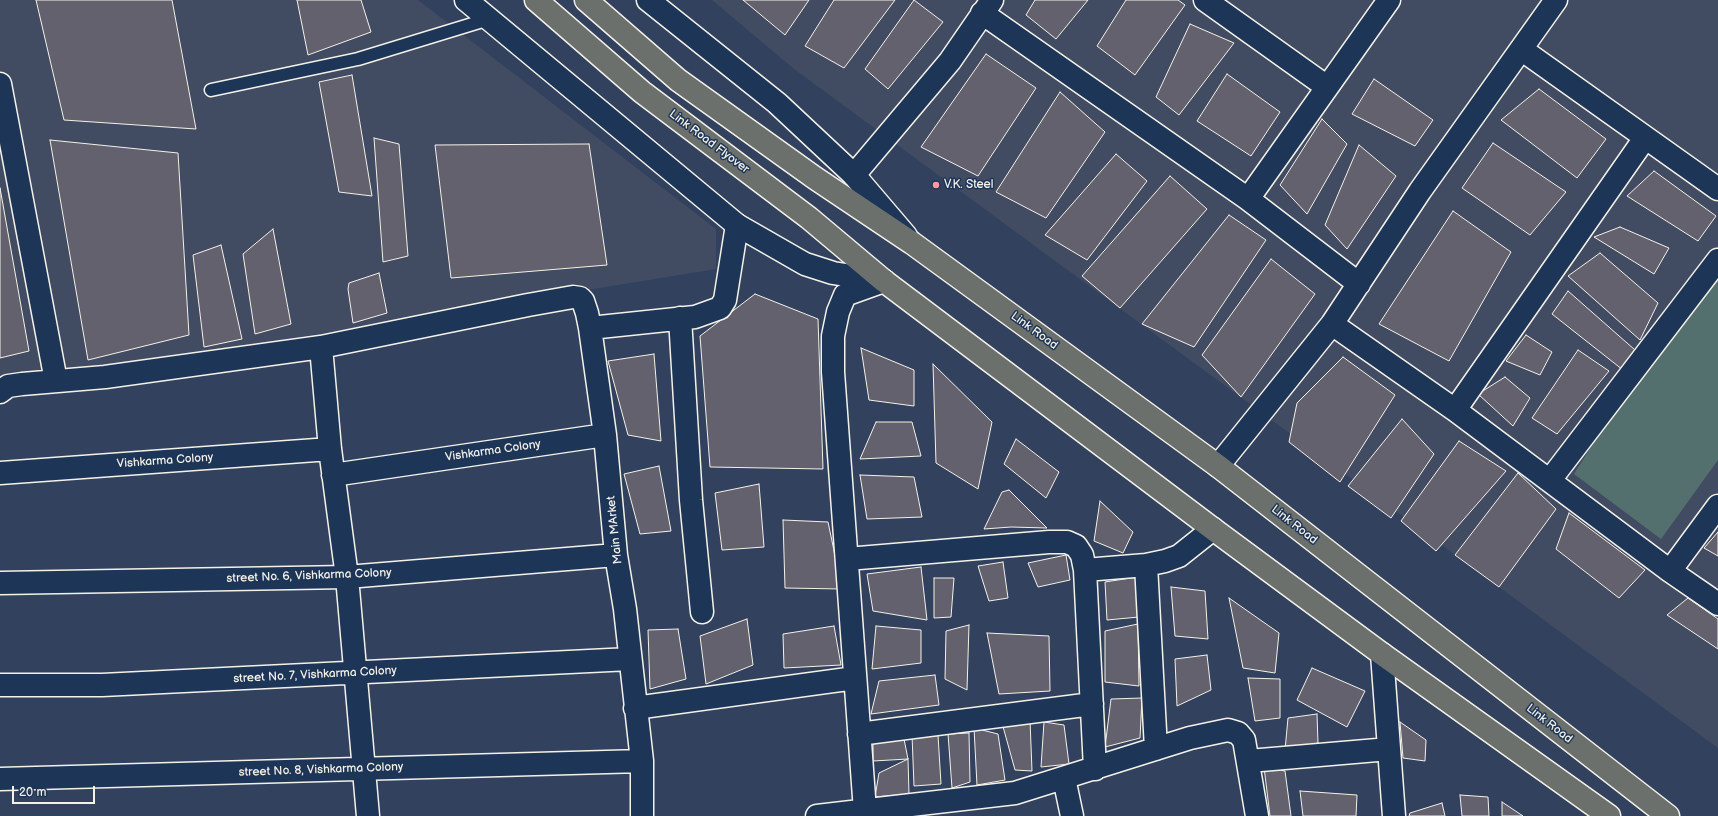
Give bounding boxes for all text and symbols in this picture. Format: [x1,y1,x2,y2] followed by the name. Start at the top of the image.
[666,107,752,177] street label: Link Road Flyover
[944,178,993,192] place label: V.K. Steel
[931,180,941,190] marker: V.K. Steel
[1008,309,1060,353] street label: Link Road
[444,437,542,465] street label: Vishkarma Colony
[116,450,214,472] street label: Vishkarma Colony
[604,495,626,565] street label: Main MArket
[1268,503,1320,547] street label: Link Road
[226,566,392,586] street label: street No. 6, Vishkarma Colony
[233,664,397,686] street label: street No. 7, Vishkarma Colony
[1523,702,1575,746] street label: Link Road
[238,760,404,780] street label: street No. 8, Vishkarma Colony
[14,778,97,804] scale bar
[19,785,46,800] text: 20 m

